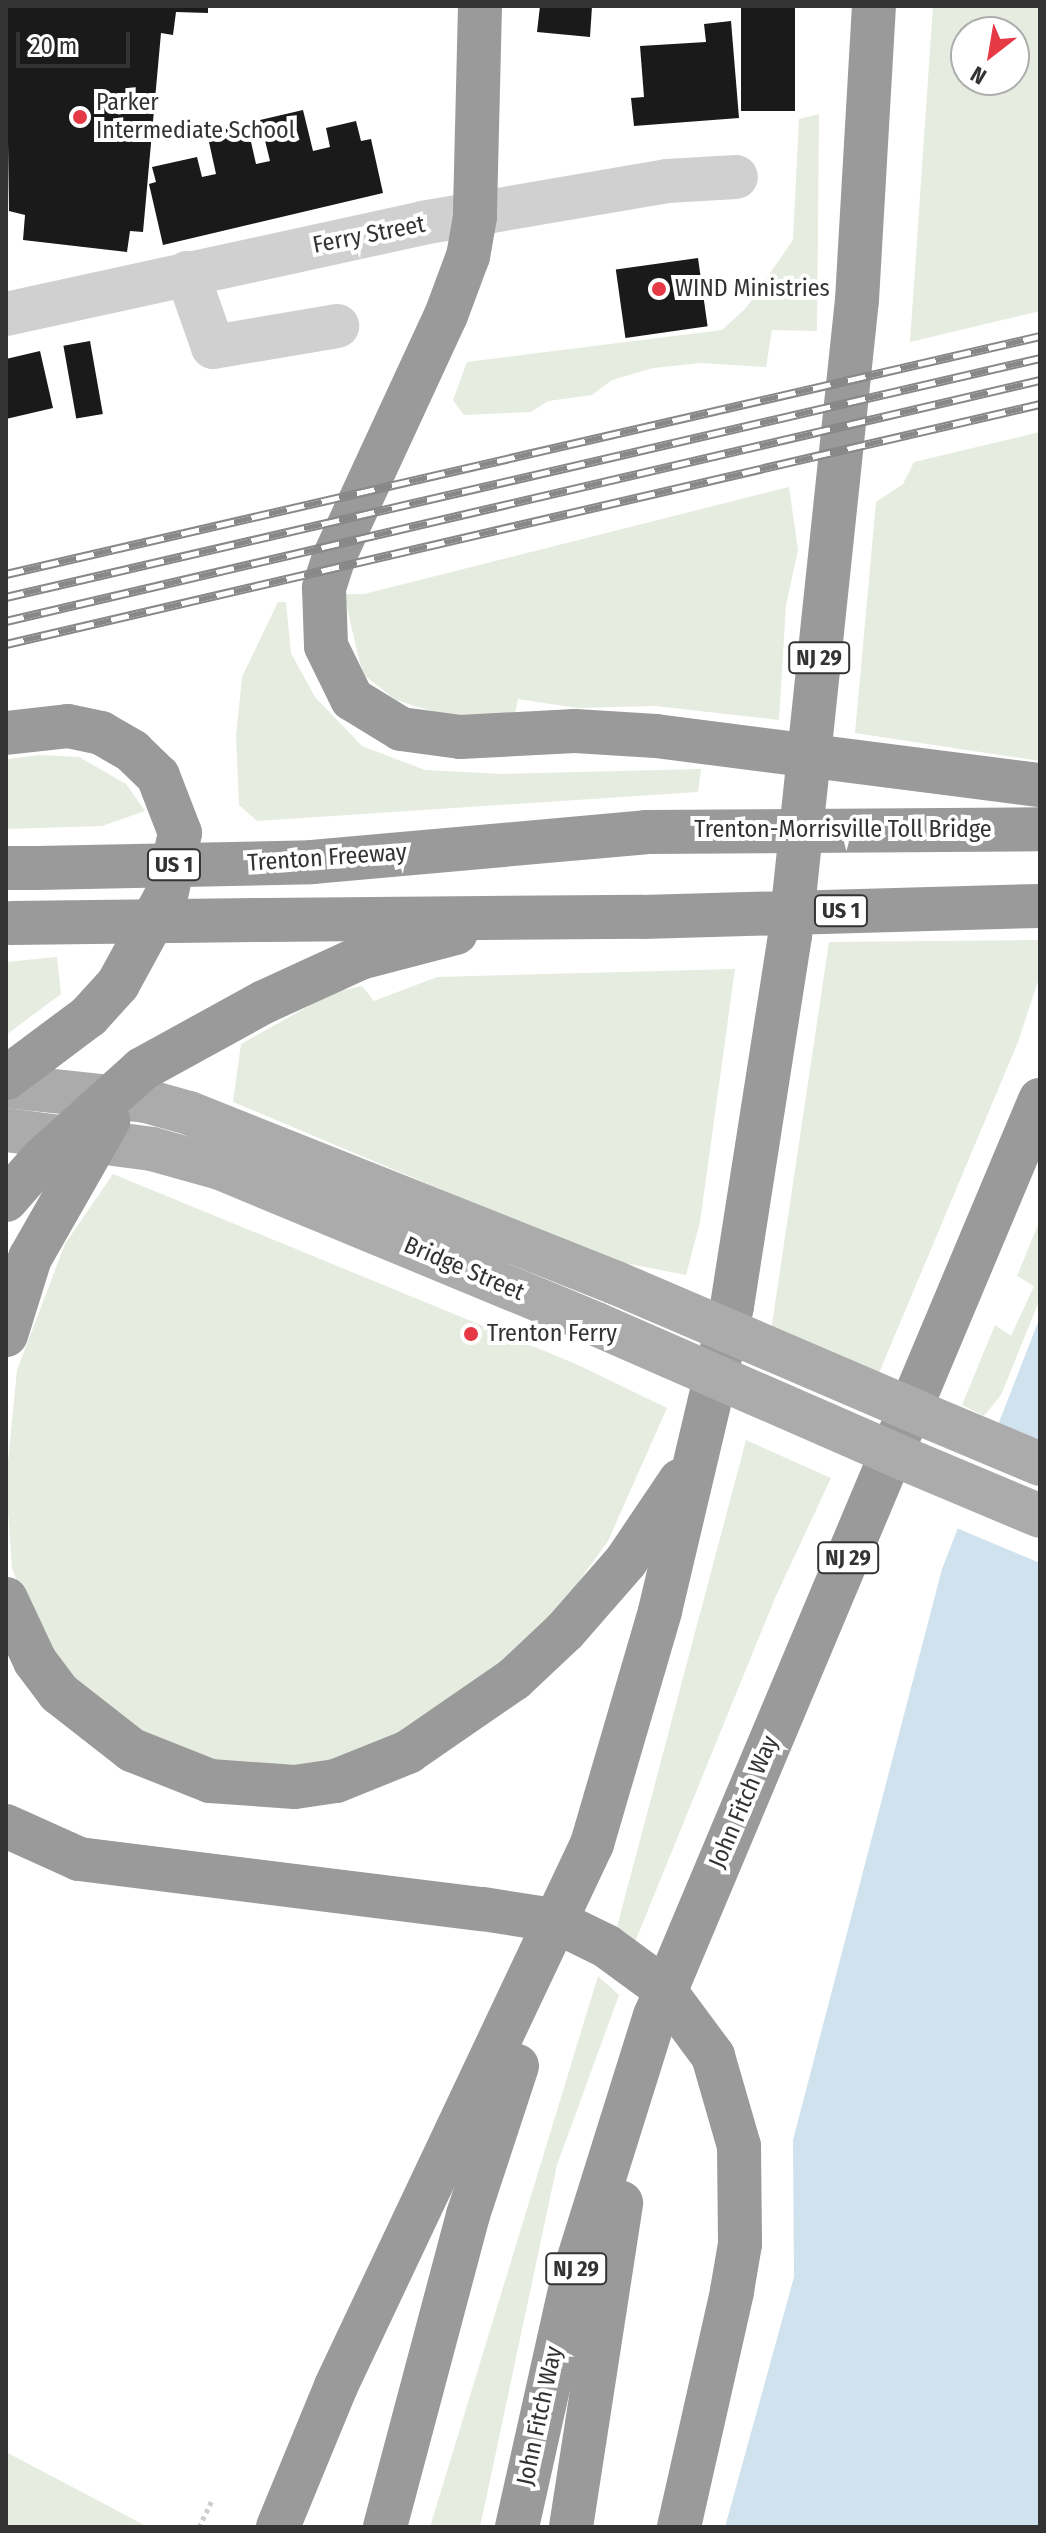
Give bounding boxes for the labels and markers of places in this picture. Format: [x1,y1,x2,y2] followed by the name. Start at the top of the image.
[96,89,295,145] place label: Parker Intermediate School
[71,108,89,126] marker: Parker Intermediate School
[675,275,830,303] place label: WIND Ministries
[650,280,668,298] marker: WIND Ministries
[487,1320,617,1348] place label: Trenton Ferry
[462,1325,480,1343] marker: Trenton Ferry

